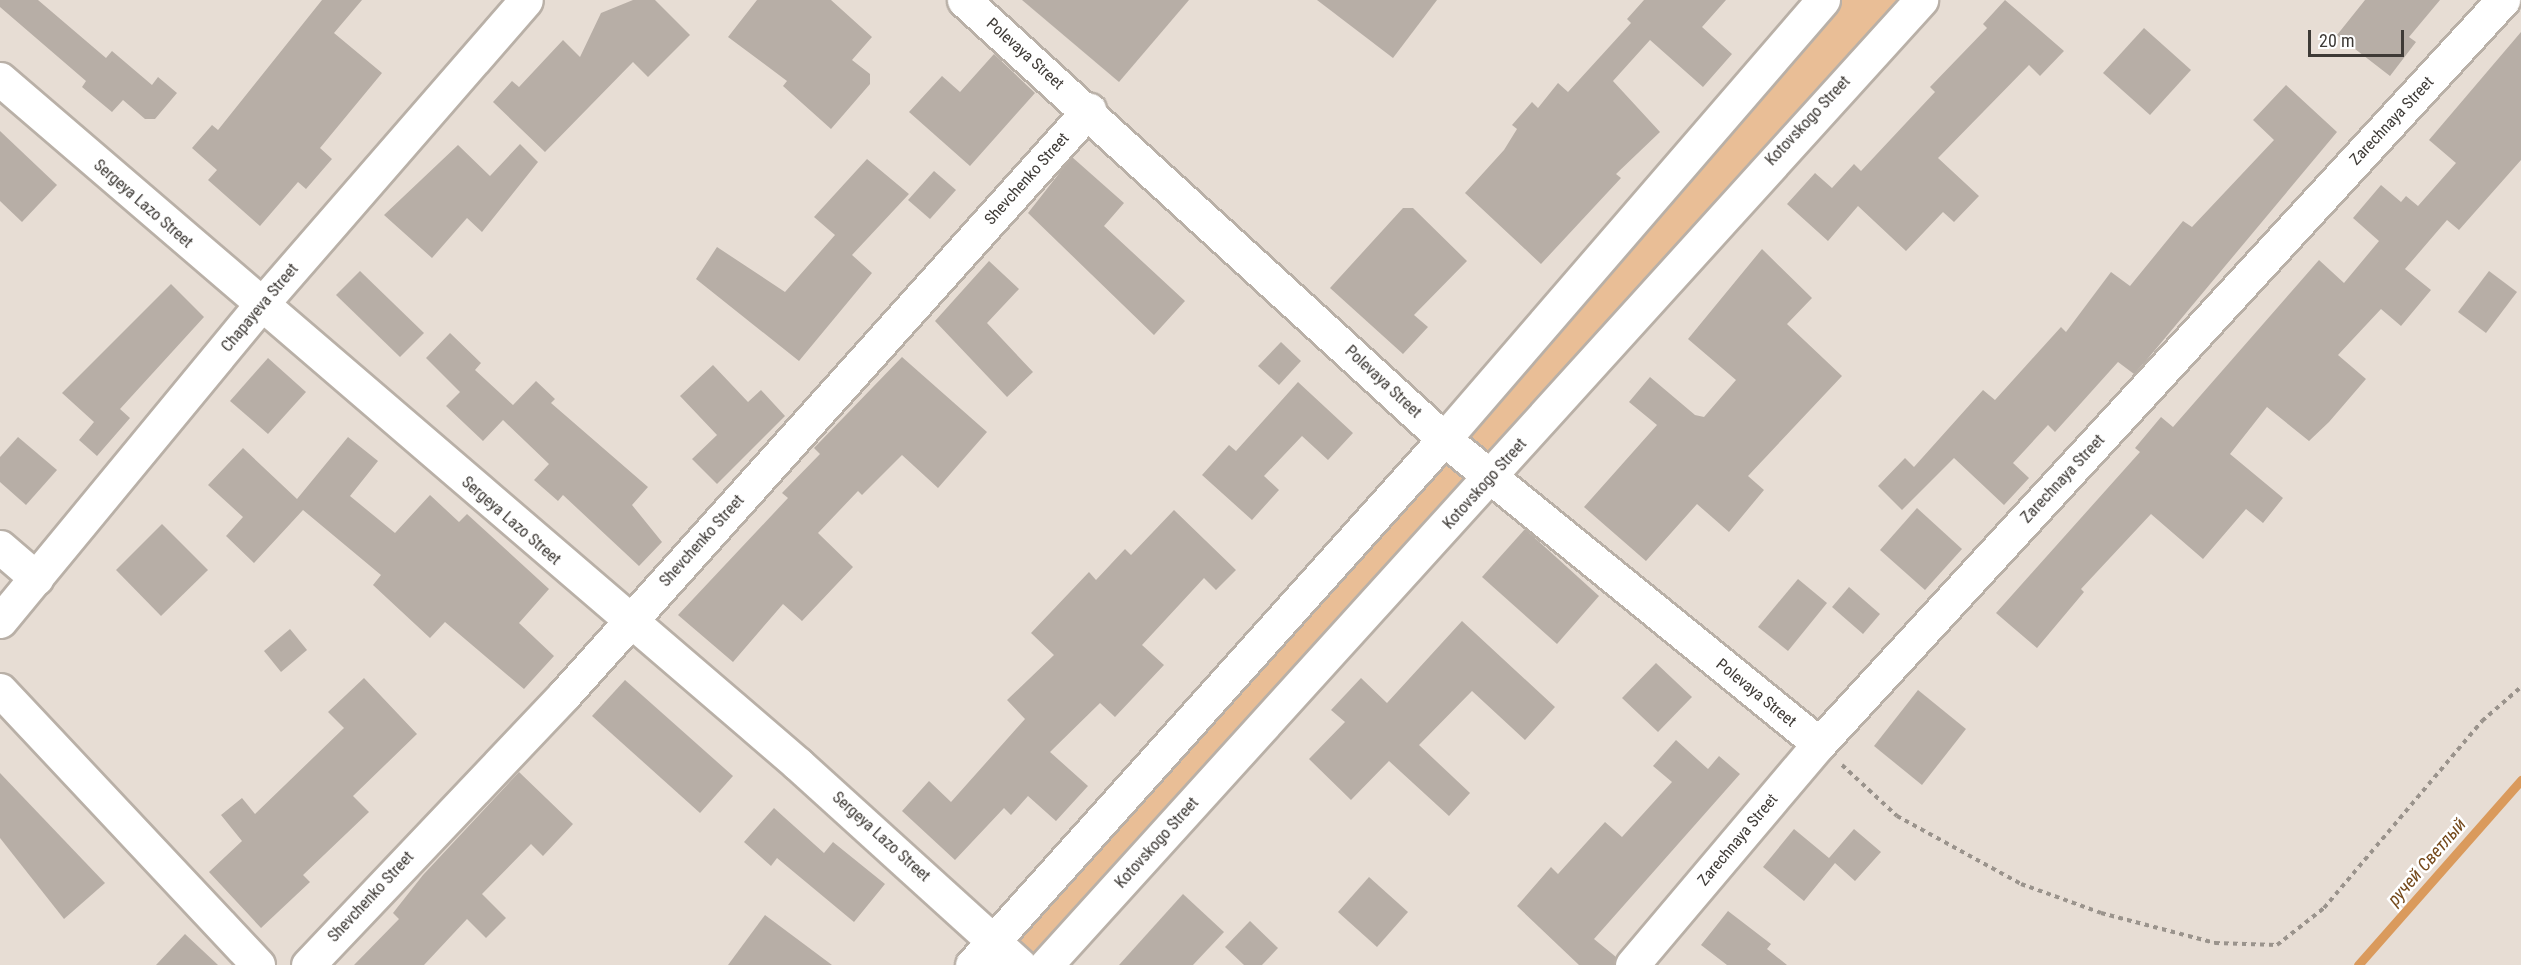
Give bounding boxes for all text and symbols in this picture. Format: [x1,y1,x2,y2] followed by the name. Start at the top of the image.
[982,14,1068,94] street label: Polevaya Street
[2311,18,2407,56] scale bar
[2319,30,2354,51] text: 20 m
[1762,72,1854,170] street label: Kotovskogo Street
[2346,73,2438,169] street label: Zarechnaya Street
[981,129,1073,229] street label: Shevchenko Street
[90,156,196,252] street label: Sergeya Lazo Street
[217,260,303,356] street label: Chapayeva Street
[1341,342,1425,422] street label: Polevaya Street
[2017,431,2109,527] street label: Zarechnaya Street
[1439,435,1531,533] street label: Kotovskogo Street
[458,473,564,569] street label: Sergeya Lazo Street
[656,491,748,591] street label: Shevchenko Street
[1712,655,1800,731] street label: Polevaya Street
[828,788,934,886] street label: Sergeya Lazo Street
[1694,790,1782,890] street label: Zarechnaya Street
[1111,794,1203,892] street label: Kotovskogo Street
[2383,814,2471,910] water label: ручей Светлый
[324,848,418,946] street label: Shevchenko Street

